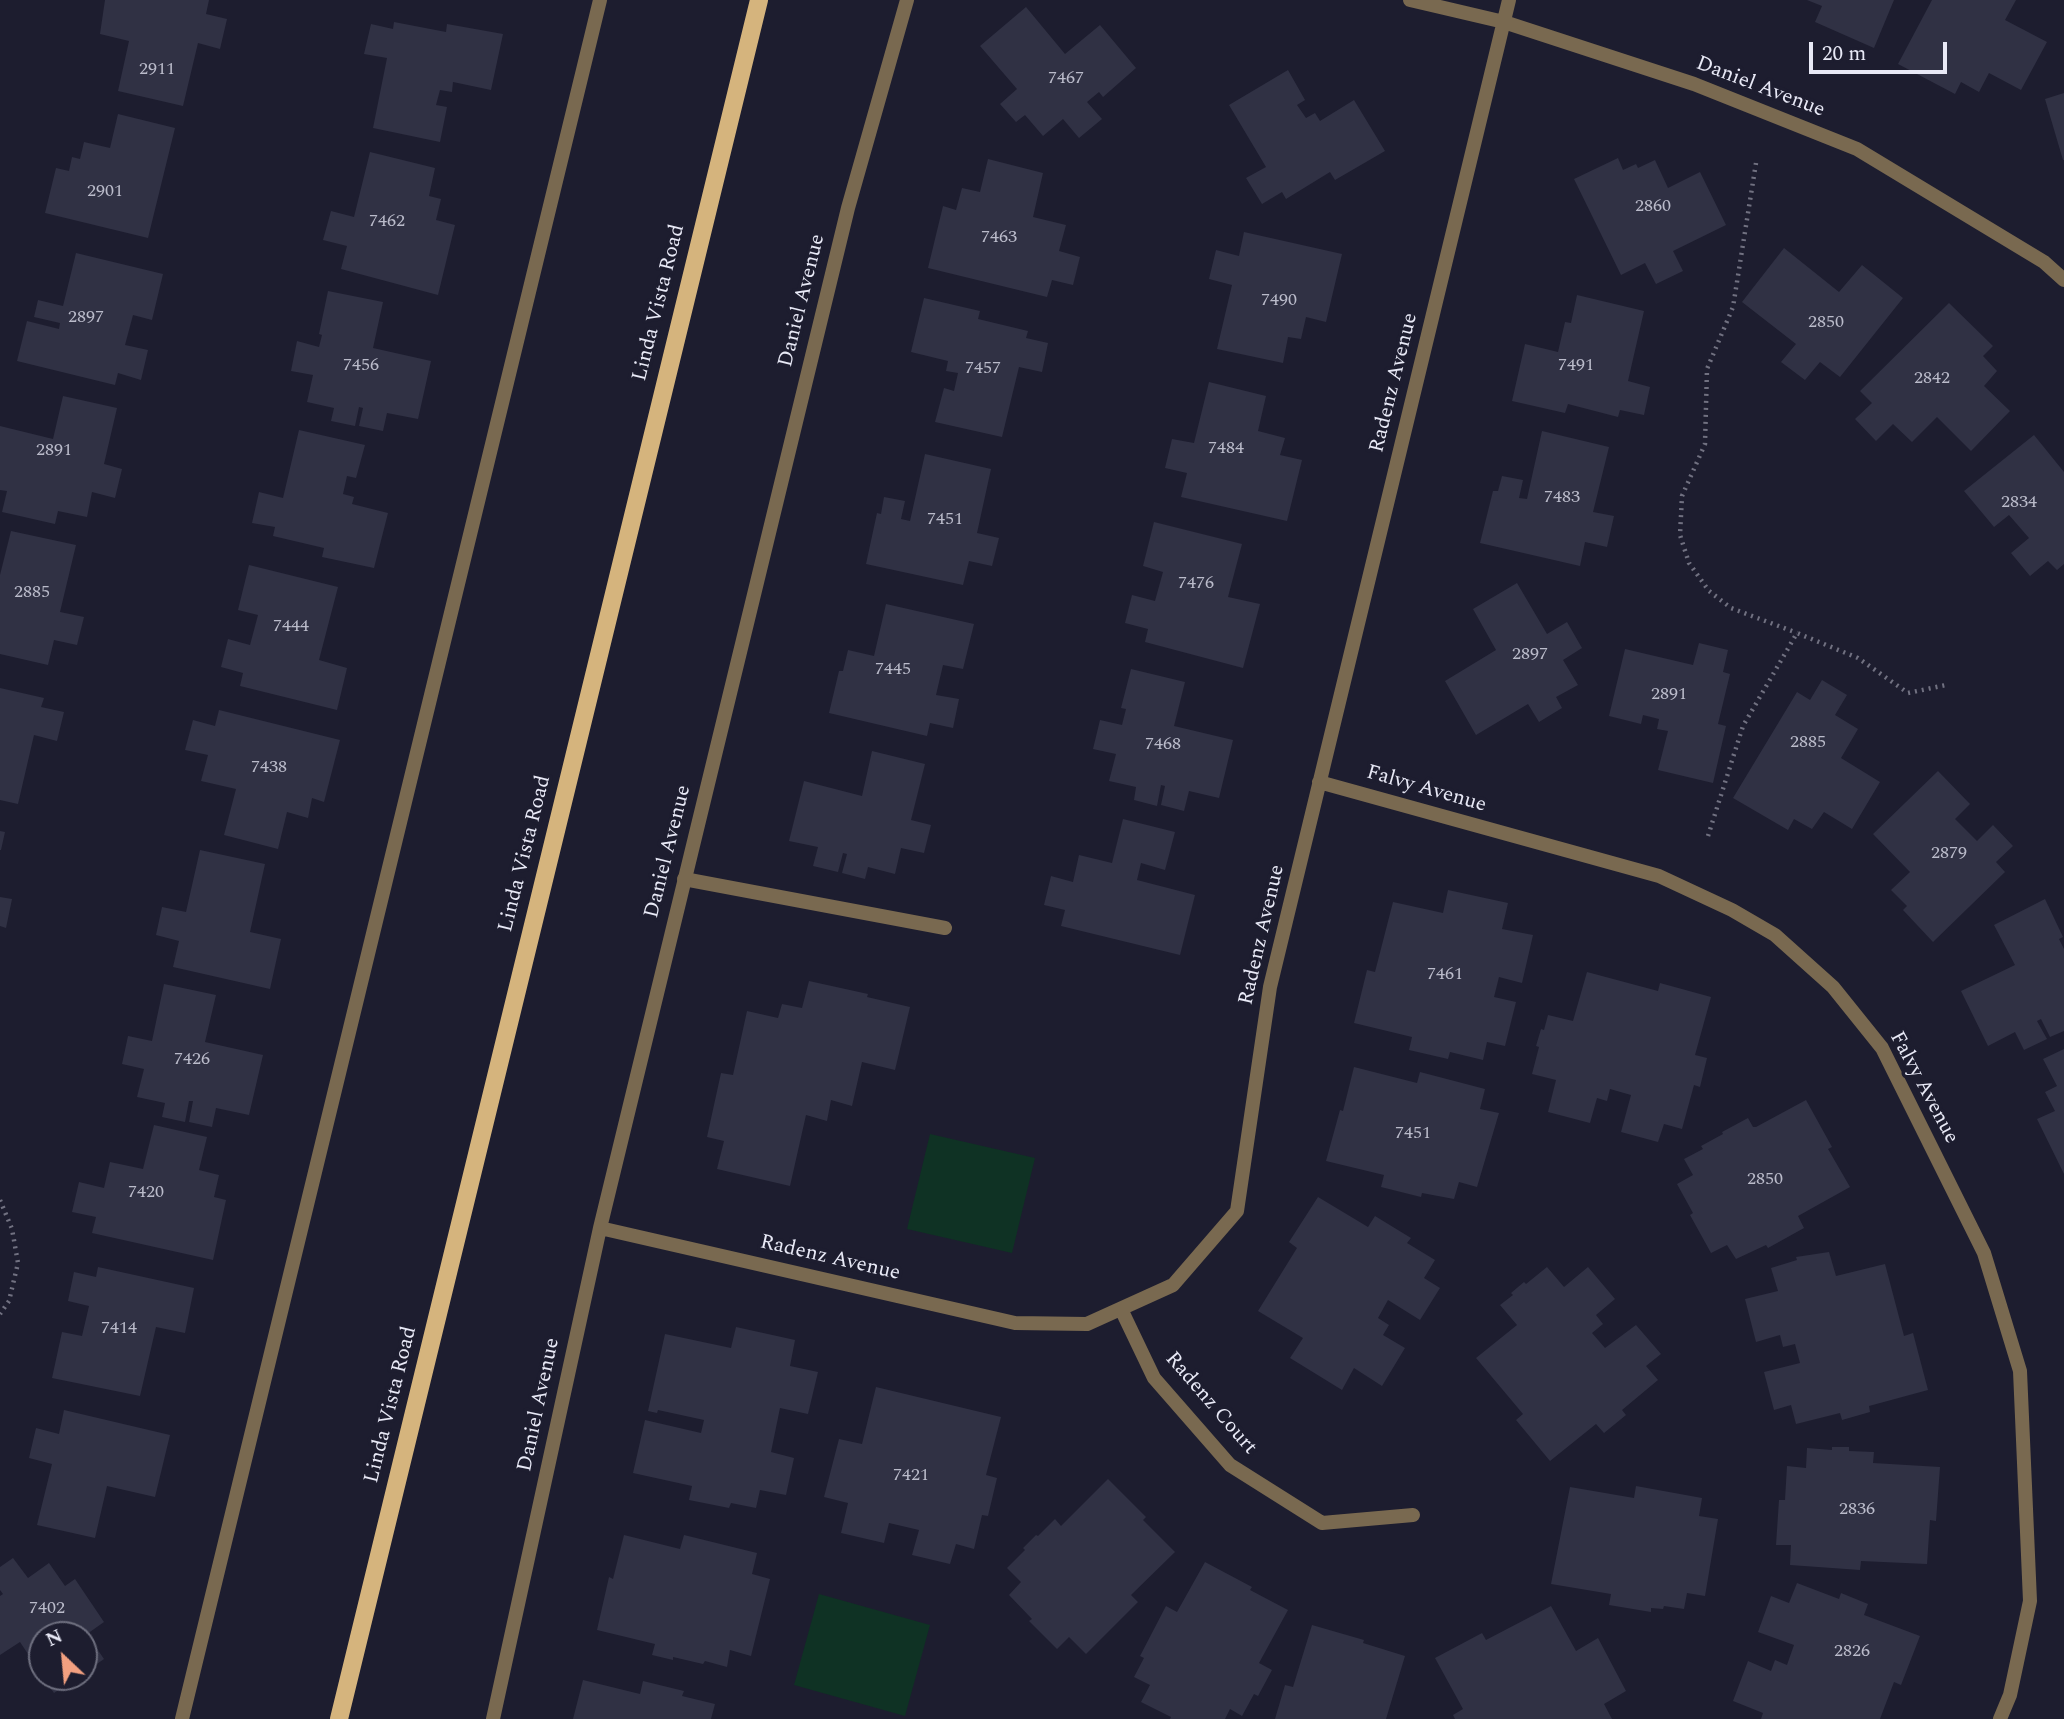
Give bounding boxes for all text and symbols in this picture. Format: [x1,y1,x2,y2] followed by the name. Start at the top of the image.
[1812,28,1950,72] scale bar
[1822,38,1866,70] text: 20 m
[1692,52,1828,124] street label: Daniel Avenue
[139,59,175,81] house number: 2911
[1048,68,1084,90] house number: 7467
[87,181,123,203] house number: 2901
[1635,196,1671,218] house number: 2860
[369,211,405,233] house number: 7462
[628,222,692,384] street label: Linda Vista Road
[981,227,1017,249] house number: 7463
[774,232,832,370] street label: Daniel Avenue
[1261,290,1297,312] house number: 7490
[68,307,104,329] house number: 2897
[1365,311,1425,455] street label: Radenz Avenue
[1808,312,1844,334] house number: 2850
[343,355,379,377] house number: 7456
[1558,355,1594,377] house number: 7491
[965,358,1001,380] house number: 7457
[1914,368,1950,390] house number: 2842
[1208,438,1244,460] house number: 7484
[36,440,72,462] house number: 2891
[1544,487,1580,509] house number: 7483
[2001,492,2037,514] house number: 2834
[927,509,963,531] house number: 7451
[1178,573,1214,595] house number: 7476
[14,582,50,604] house number: 2885
[273,616,309,638] house number: 7444
[1512,644,1548,666] house number: 2897
[875,659,911,681] house number: 7445
[1651,684,1687,706] house number: 2891
[1790,732,1826,754] house number: 2885
[1145,734,1181,756] house number: 7468
[251,757,287,779] house number: 7438
[1363,761,1489,819] street label: Falvy Avenue
[494,773,558,935] street label: Linda Vista Road
[640,783,698,921] street label: Daniel Avenue
[1931,843,1967,865] house number: 2879
[1235,862,1291,1008] street label: Radenz Avenue
[1427,964,1463,986] house number: 7461
[1883,1028,1963,1148] street label: Falvy Avenue
[174,1049,210,1071] house number: 7426
[1395,1123,1431,1145] house number: 7451
[1747,1169,1783,1191] house number: 2850
[128,1182,164,1204] house number: 7420
[757,1231,903,1287] street label: Radenz Avenue
[101,1318,137,1340] house number: 7414
[360,1324,424,1486] street label: Linda Vista Road
[514,1336,566,1474] street label: Daniel Avenue
[1159,1347,1261,1461] street label: Radenz Court
[893,1465,929,1487] house number: 7421
[1839,1499,1875,1521] house number: 2836
[29,1598,65,1620] house number: 7402
[28,1621,98,1691] north arrow
[41,1622,68,1655] text: N
[1834,1641,1870,1663] house number: 2826

